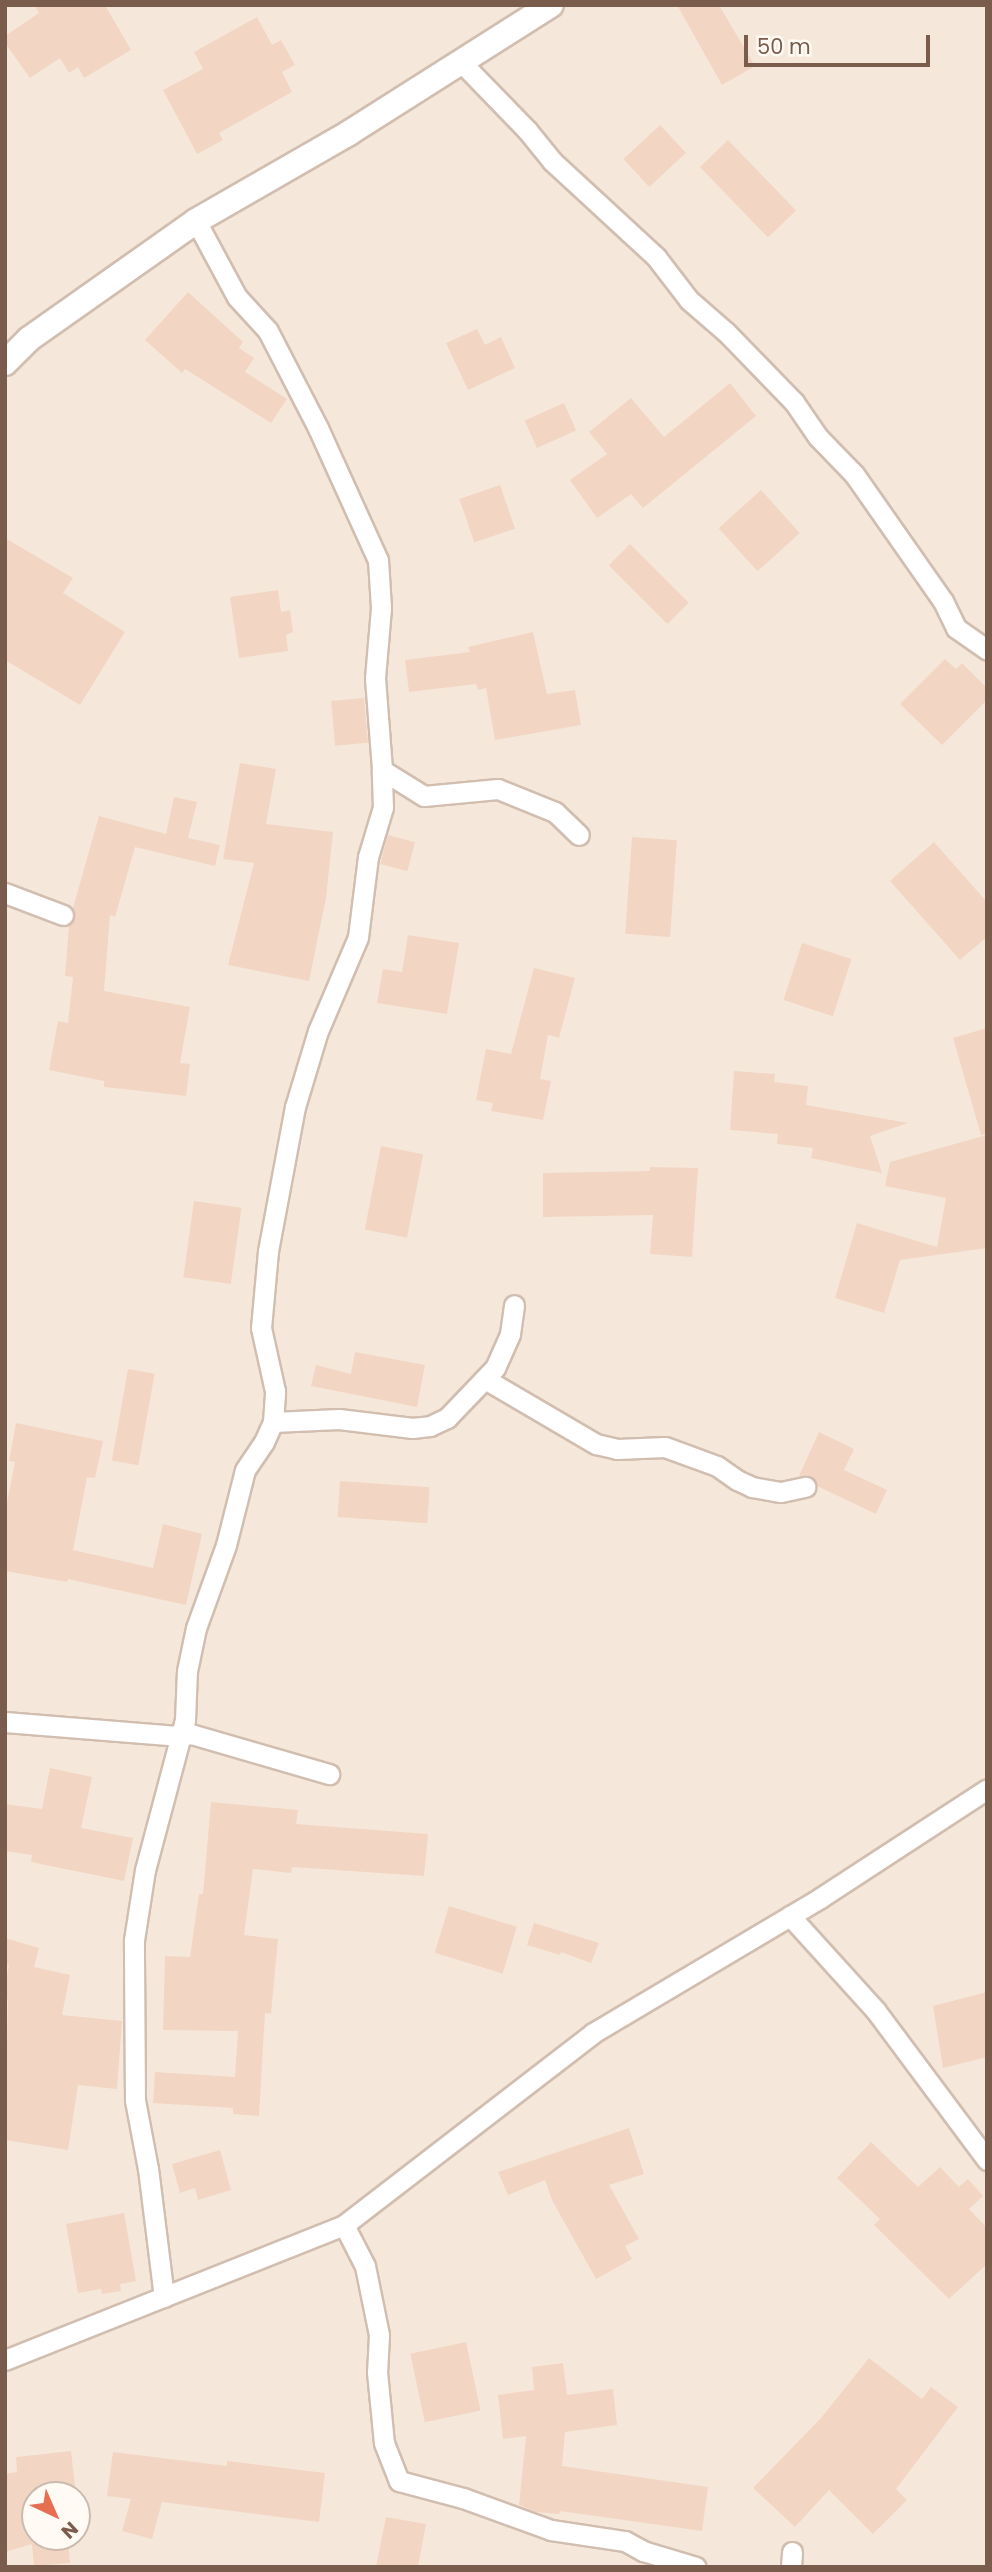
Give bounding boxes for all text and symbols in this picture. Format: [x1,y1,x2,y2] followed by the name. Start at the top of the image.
[747,21,932,65] scale bar
[757,32,811,61] text: 50 m
[21,2481,91,2551] north arrow
[55,2515,84,2545] text: N

